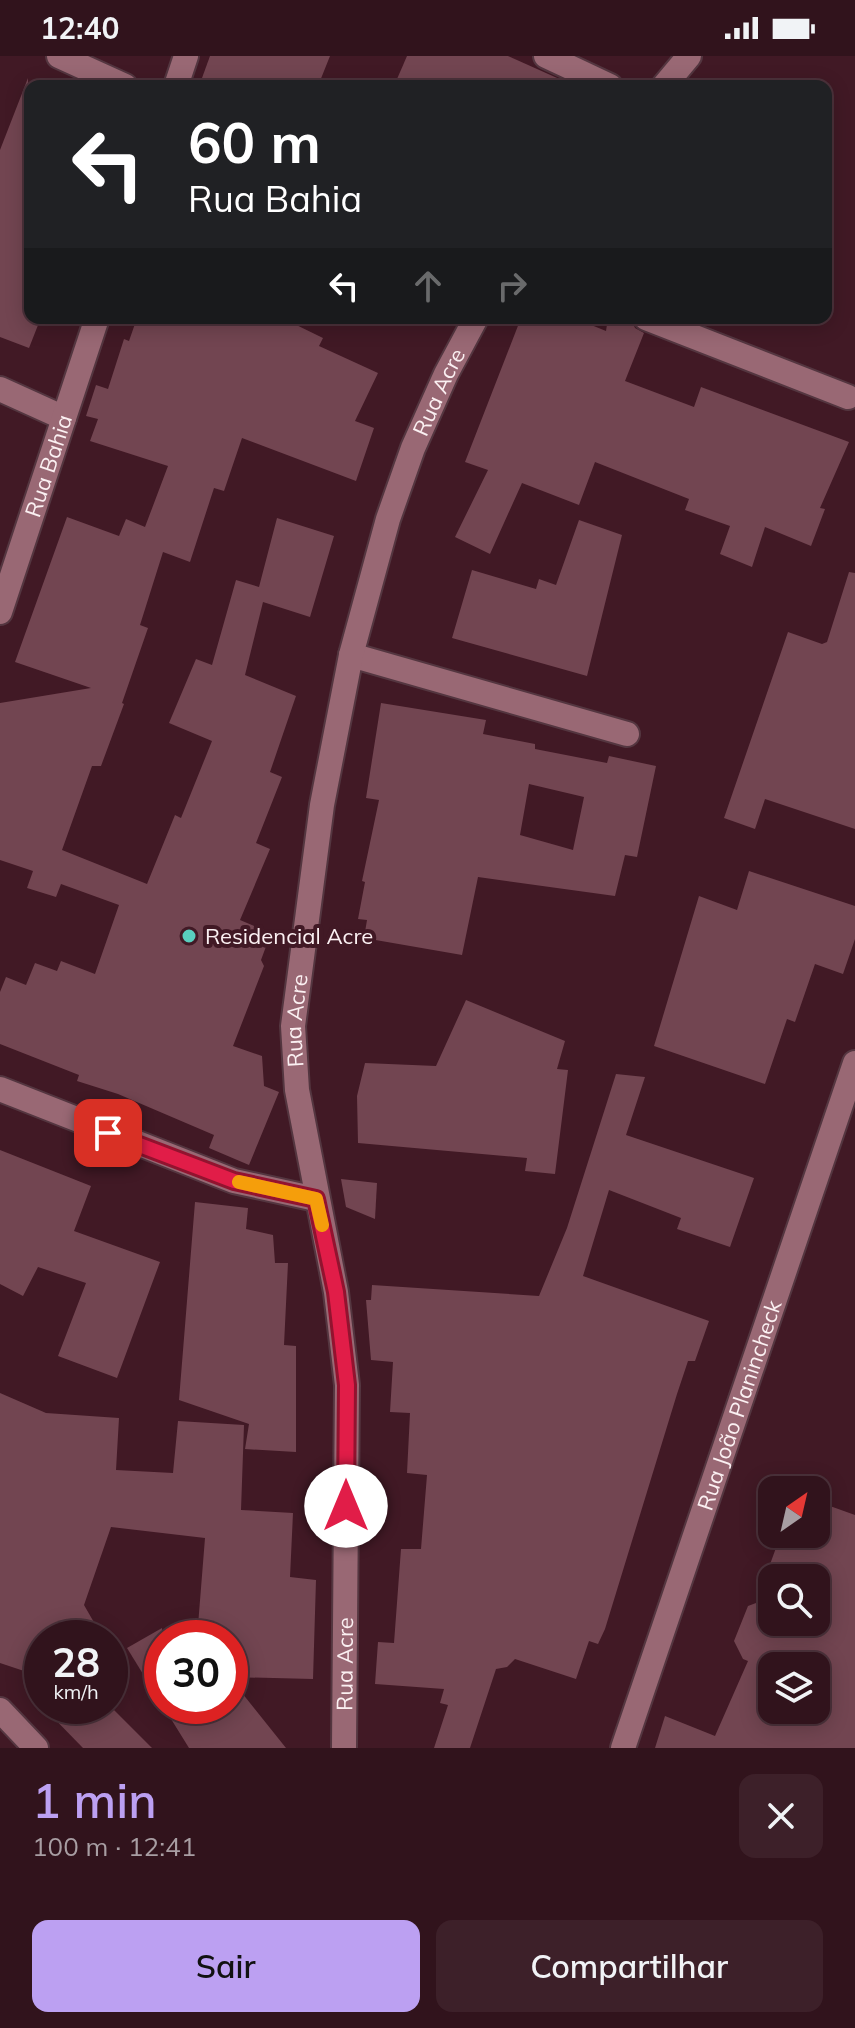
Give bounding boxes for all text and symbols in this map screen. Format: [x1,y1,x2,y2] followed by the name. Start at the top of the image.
[40,9,119,47] text: 12:40
[188,107,321,177] text: 60 m
[56,112,160,216] icon: left
[188,176,362,221] text: Rua Bahia
[322,264,366,308] icon: left
[406,264,450,308] icon: ahead
[490,264,534,308] icon: right
[406,343,471,440] street label: Rua Acre
[18,411,78,521] street label: Rua Bahia
[205,922,373,950] place label: Residencial Acre
[180,927,198,945] marker: Residencial Acre
[279,972,314,1068] street label: Rua Acre
[74,1099,142,1167] pin
[86,1111,130,1155] icon: arrive
[691,1296,788,1514] street label: Rua João Planincheck
[304,1464,388,1548] position arrow
[758,1476,830,1548] north arrow
[758,1476,830,1724] map controls
[758,1564,830,1636] button: search
[330,1617,359,1711] street label: Rua Acre
[144,1620,248,1724] speed limit sign: 30
[52,1637,100,1687] text: 28
[758,1652,830,1724] button: layers
[53,1679,99,1704] text: km/h
[32,1770,157,1830] text: 1 min
[739,1774,823,1858] button: close
[32,1830,196,1863] text: 100 m · 12:41
[32,1920,420,2012] button: Sair
[436,1920,823,2012] button: Compartilhar

